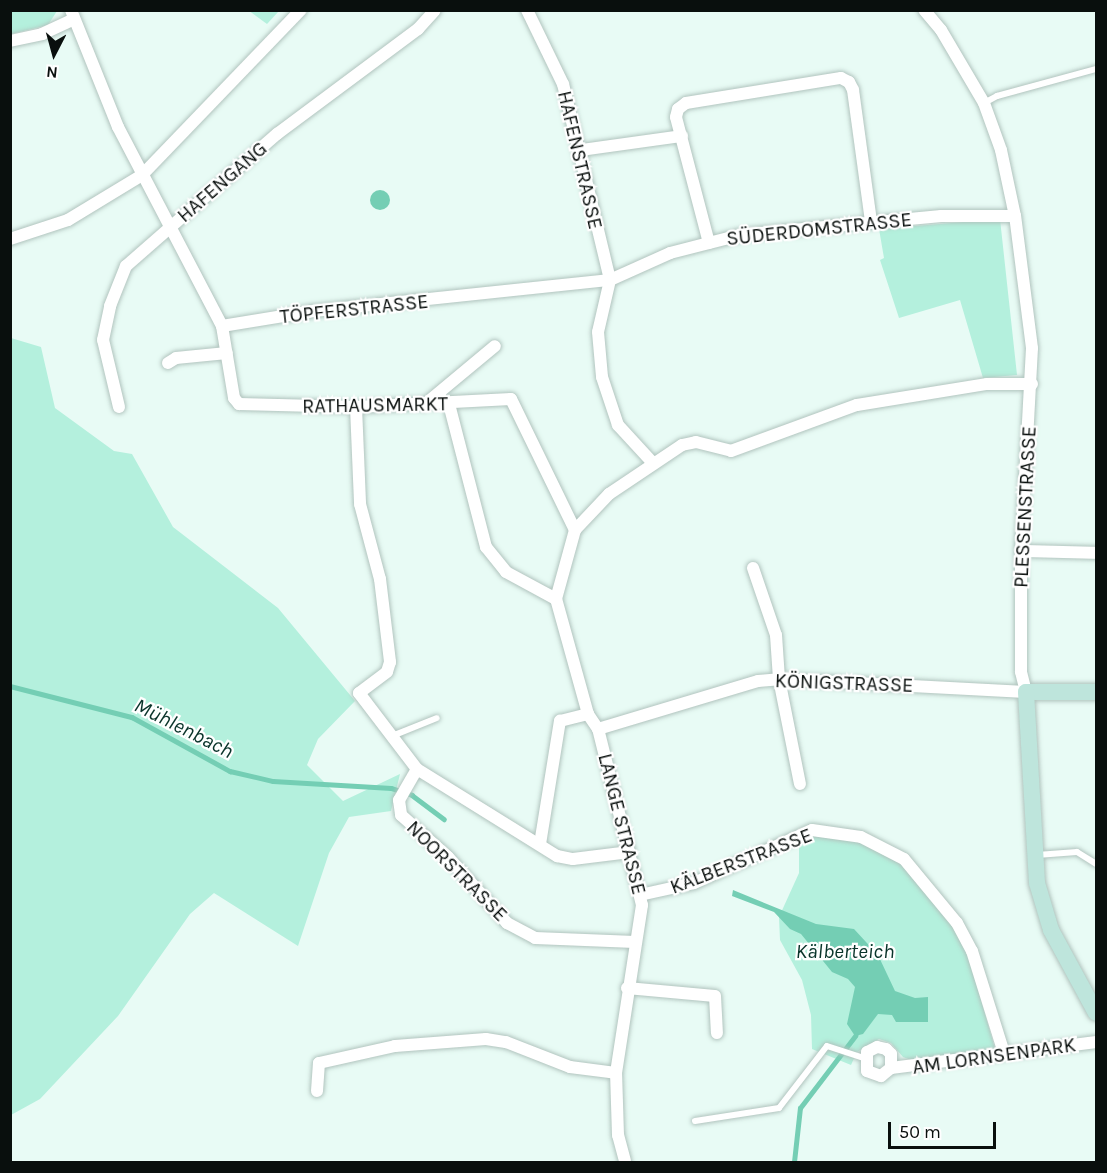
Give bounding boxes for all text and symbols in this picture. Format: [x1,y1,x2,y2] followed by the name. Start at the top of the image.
[24,24,84,84] north arrow
[45,62,59,82] text: N
[552,88,608,232] street label: HAFENSTRASSE
[172,136,272,228] street label: HAFENGANG
[725,207,913,251] street label: SÜDERDOMSTRASSE
[279,289,429,329] street label: TÖPFERSTRASSE
[302,392,448,418] street label: RATHAUSMARKT
[1009,425,1041,589] street label: PLESSENSTRASSE
[774,669,914,697] street label: KÖNIGSTRASSE
[130,692,238,764] water label: Mühlenbach
[593,751,651,897] street label: LANGE STRASSE
[401,815,513,927] street label: NOORSTRASSE
[667,823,815,899] street label: KÄLBERSTRASSE
[796,938,894,964] water label: Kälberteich
[911,1033,1077,1079] street label: AM LORNSENPARK
[891,1110,999,1148] scale bar
[899,1121,941,1143] text: 50 m

